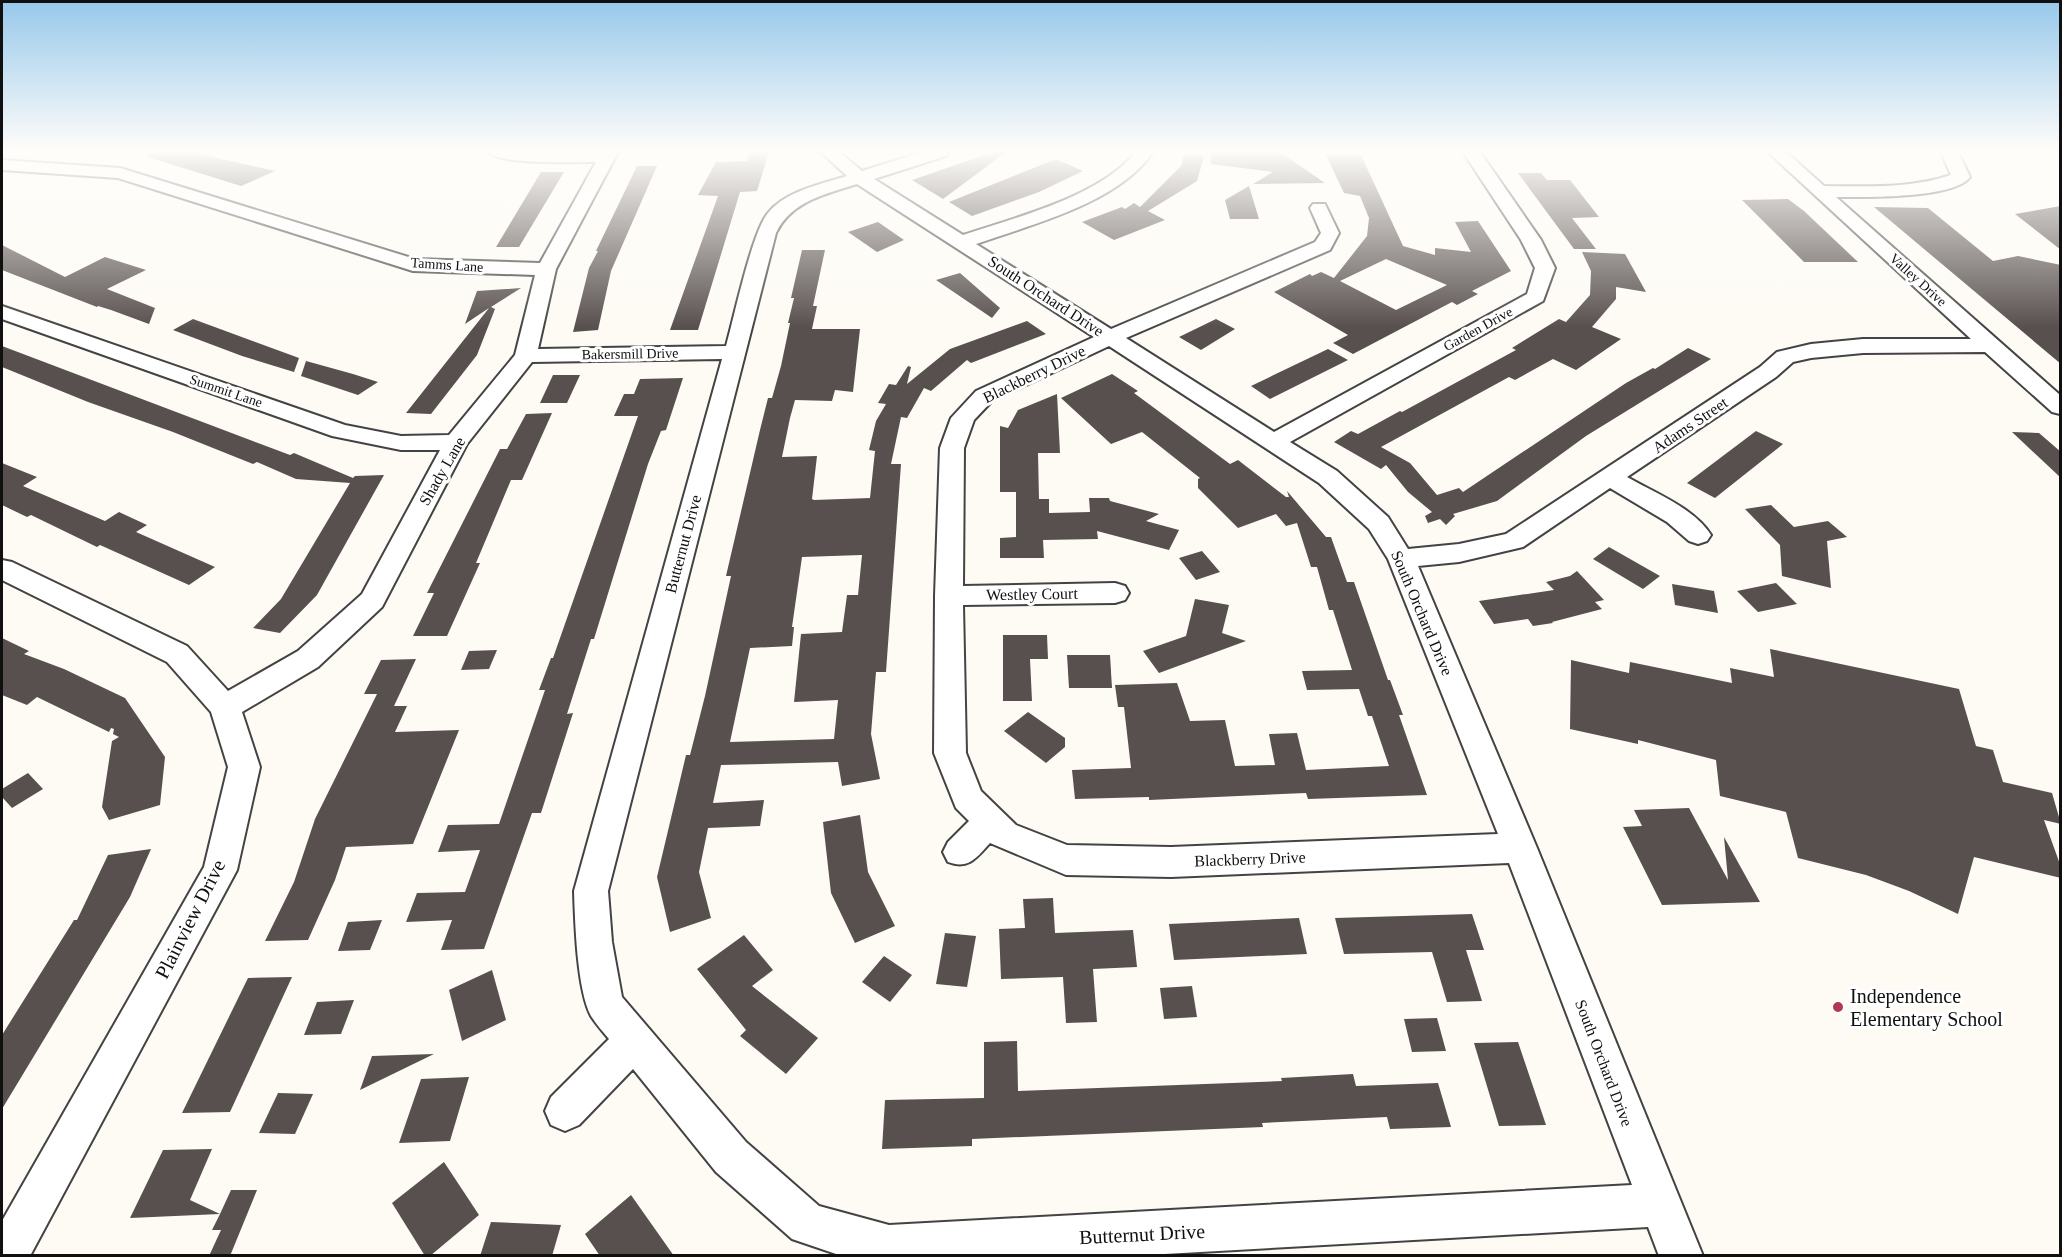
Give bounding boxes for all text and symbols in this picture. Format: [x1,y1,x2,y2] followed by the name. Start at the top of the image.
[1887,251,1949,309] street label: Valley Drive
[985,252,1107,340] street label: South Orchard Drive
[410,255,484,275] street label: Tamms Lane
[1441,304,1515,354] street label: Garden Drive
[980,342,1088,407] street label: Blackberry Drive
[581,346,679,362] street label: Bakersmill Drive
[188,372,264,410] street label: Summit Lane
[1649,393,1731,456] street label: Adams Street
[416,434,469,509] street label: Shady Lane
[662,493,704,595] street label: Butternut Drive
[1388,548,1456,678] street label: South Orchard Drive
[986,585,1079,604] street label: Westley Court
[1194,849,1306,870] street label: Blackberry Drive
[151,856,229,982] street label: Plainview Drive
[1850,985,2003,1031] place label: Independence Elementary School
[1572,997,1636,1129] street label: South Orchard Drive
[1831,1000,1845,1014] marker: Independence Elementary School
[1078,1220,1206,1248] street label: Butternut Drive

